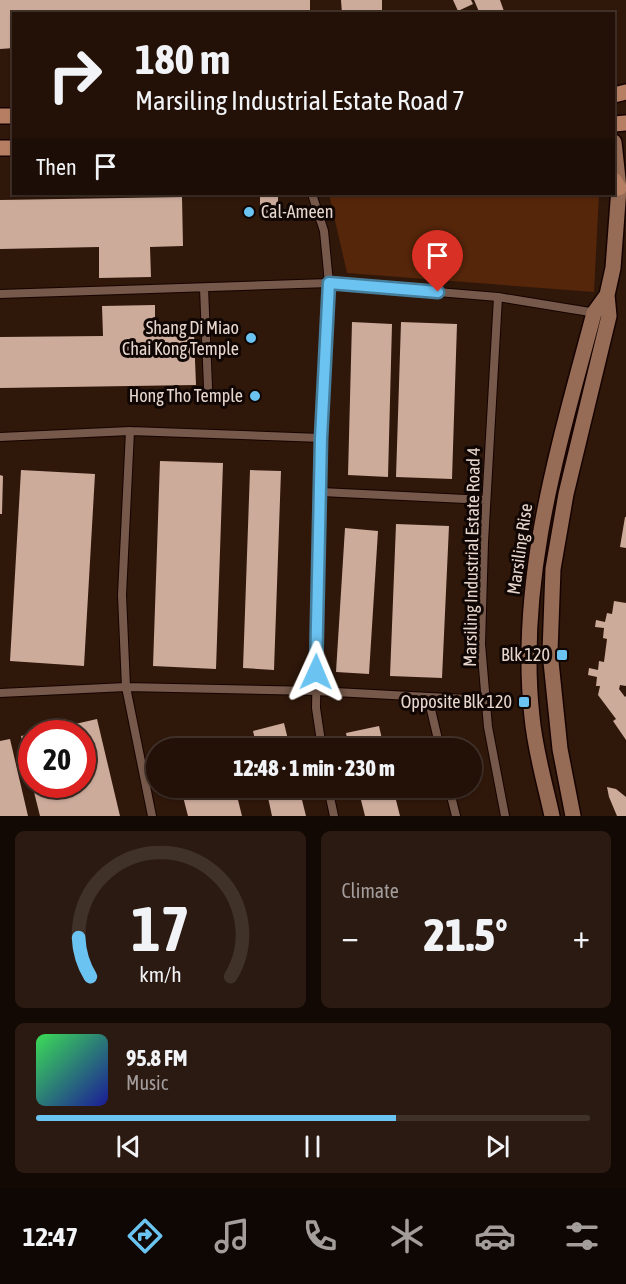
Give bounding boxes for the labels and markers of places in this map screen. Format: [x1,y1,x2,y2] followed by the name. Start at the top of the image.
[261,201,334,222] place label: Cal-Ameen
[242,205,256,219] marker: Cal-Ameen
[412,230,463,292] pin
[122,317,239,359] place label: Shang Di Miao Chai Kong Temple
[244,331,258,345] marker: Shang Di Miao Chai Kong Temple
[129,385,243,406] place label: Hong Tho Temple
[248,389,262,403] marker: Hong Tho Temple
[501,644,550,665] place label: Blk 120
[555,648,569,662] marker: Blk 120
[401,691,512,712] place label: Opposite Blk 120
[517,695,531,709] marker: Opposite Blk 120

